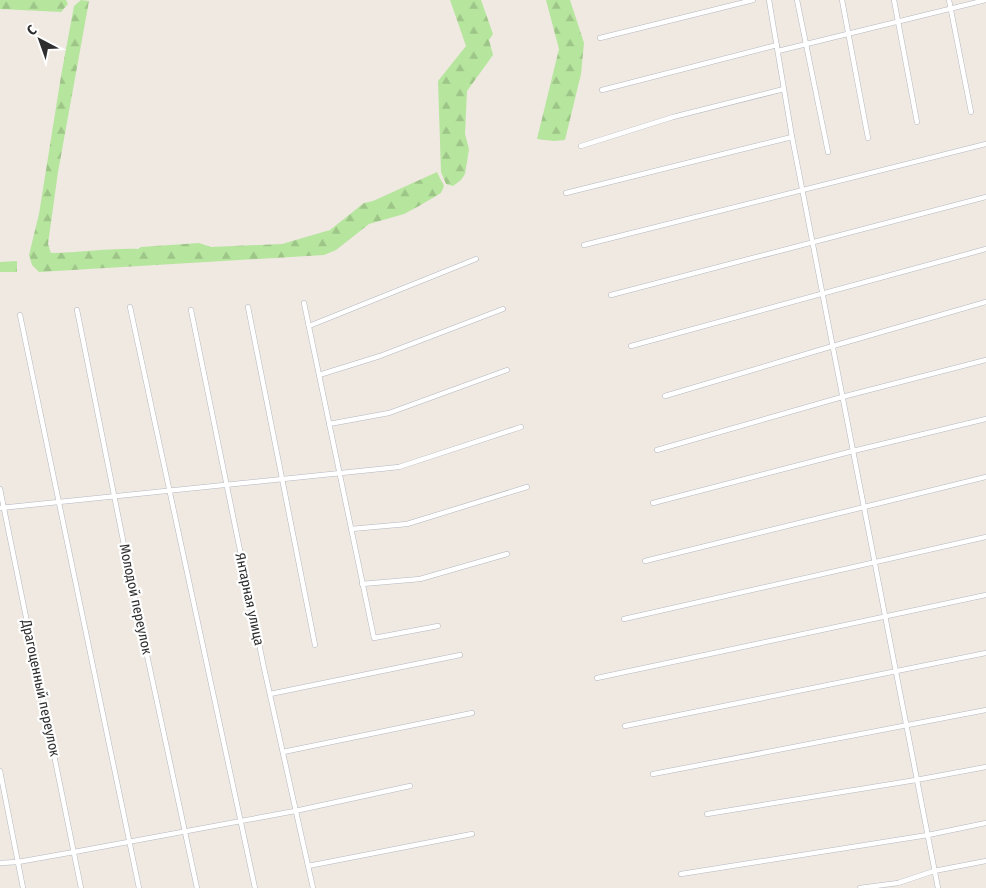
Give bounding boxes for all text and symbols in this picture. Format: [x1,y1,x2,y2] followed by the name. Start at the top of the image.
[15,15,65,65] north arrow
[23,21,41,39] text: С
[115,542,156,656] street label: Молодой переулок
[231,551,268,647] street label: Янтарная улица
[17,617,63,759] street label: Драгоценный переулок

